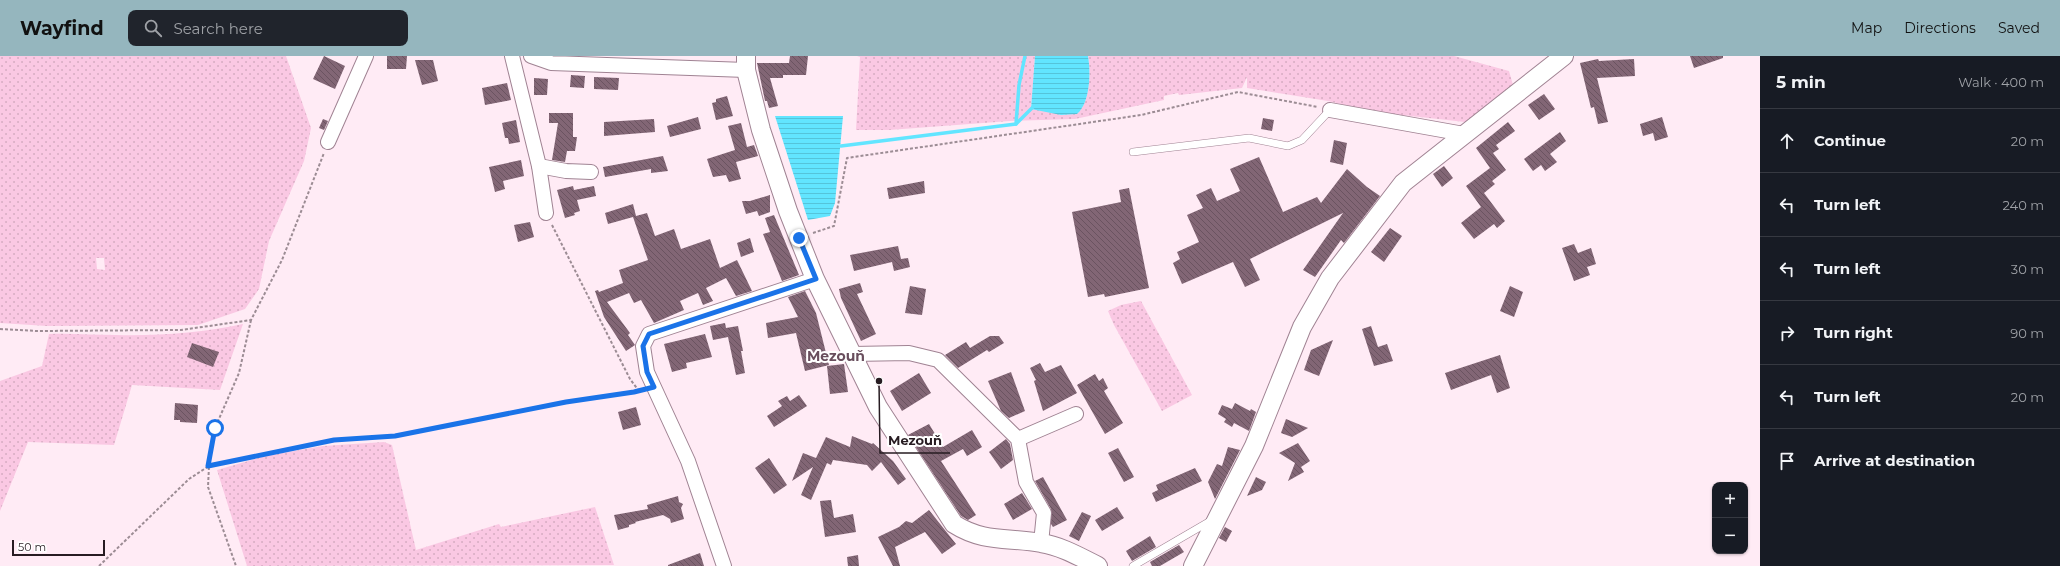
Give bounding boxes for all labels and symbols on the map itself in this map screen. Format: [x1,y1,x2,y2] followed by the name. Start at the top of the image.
[790,229,808,247] route end
[807,347,865,365] district label: Mezouň
[206,419,224,437] route start
[880,428,950,453] callout: Mezouň
[888,432,942,448] text: Mezouň
[12,538,105,557] scale bar

